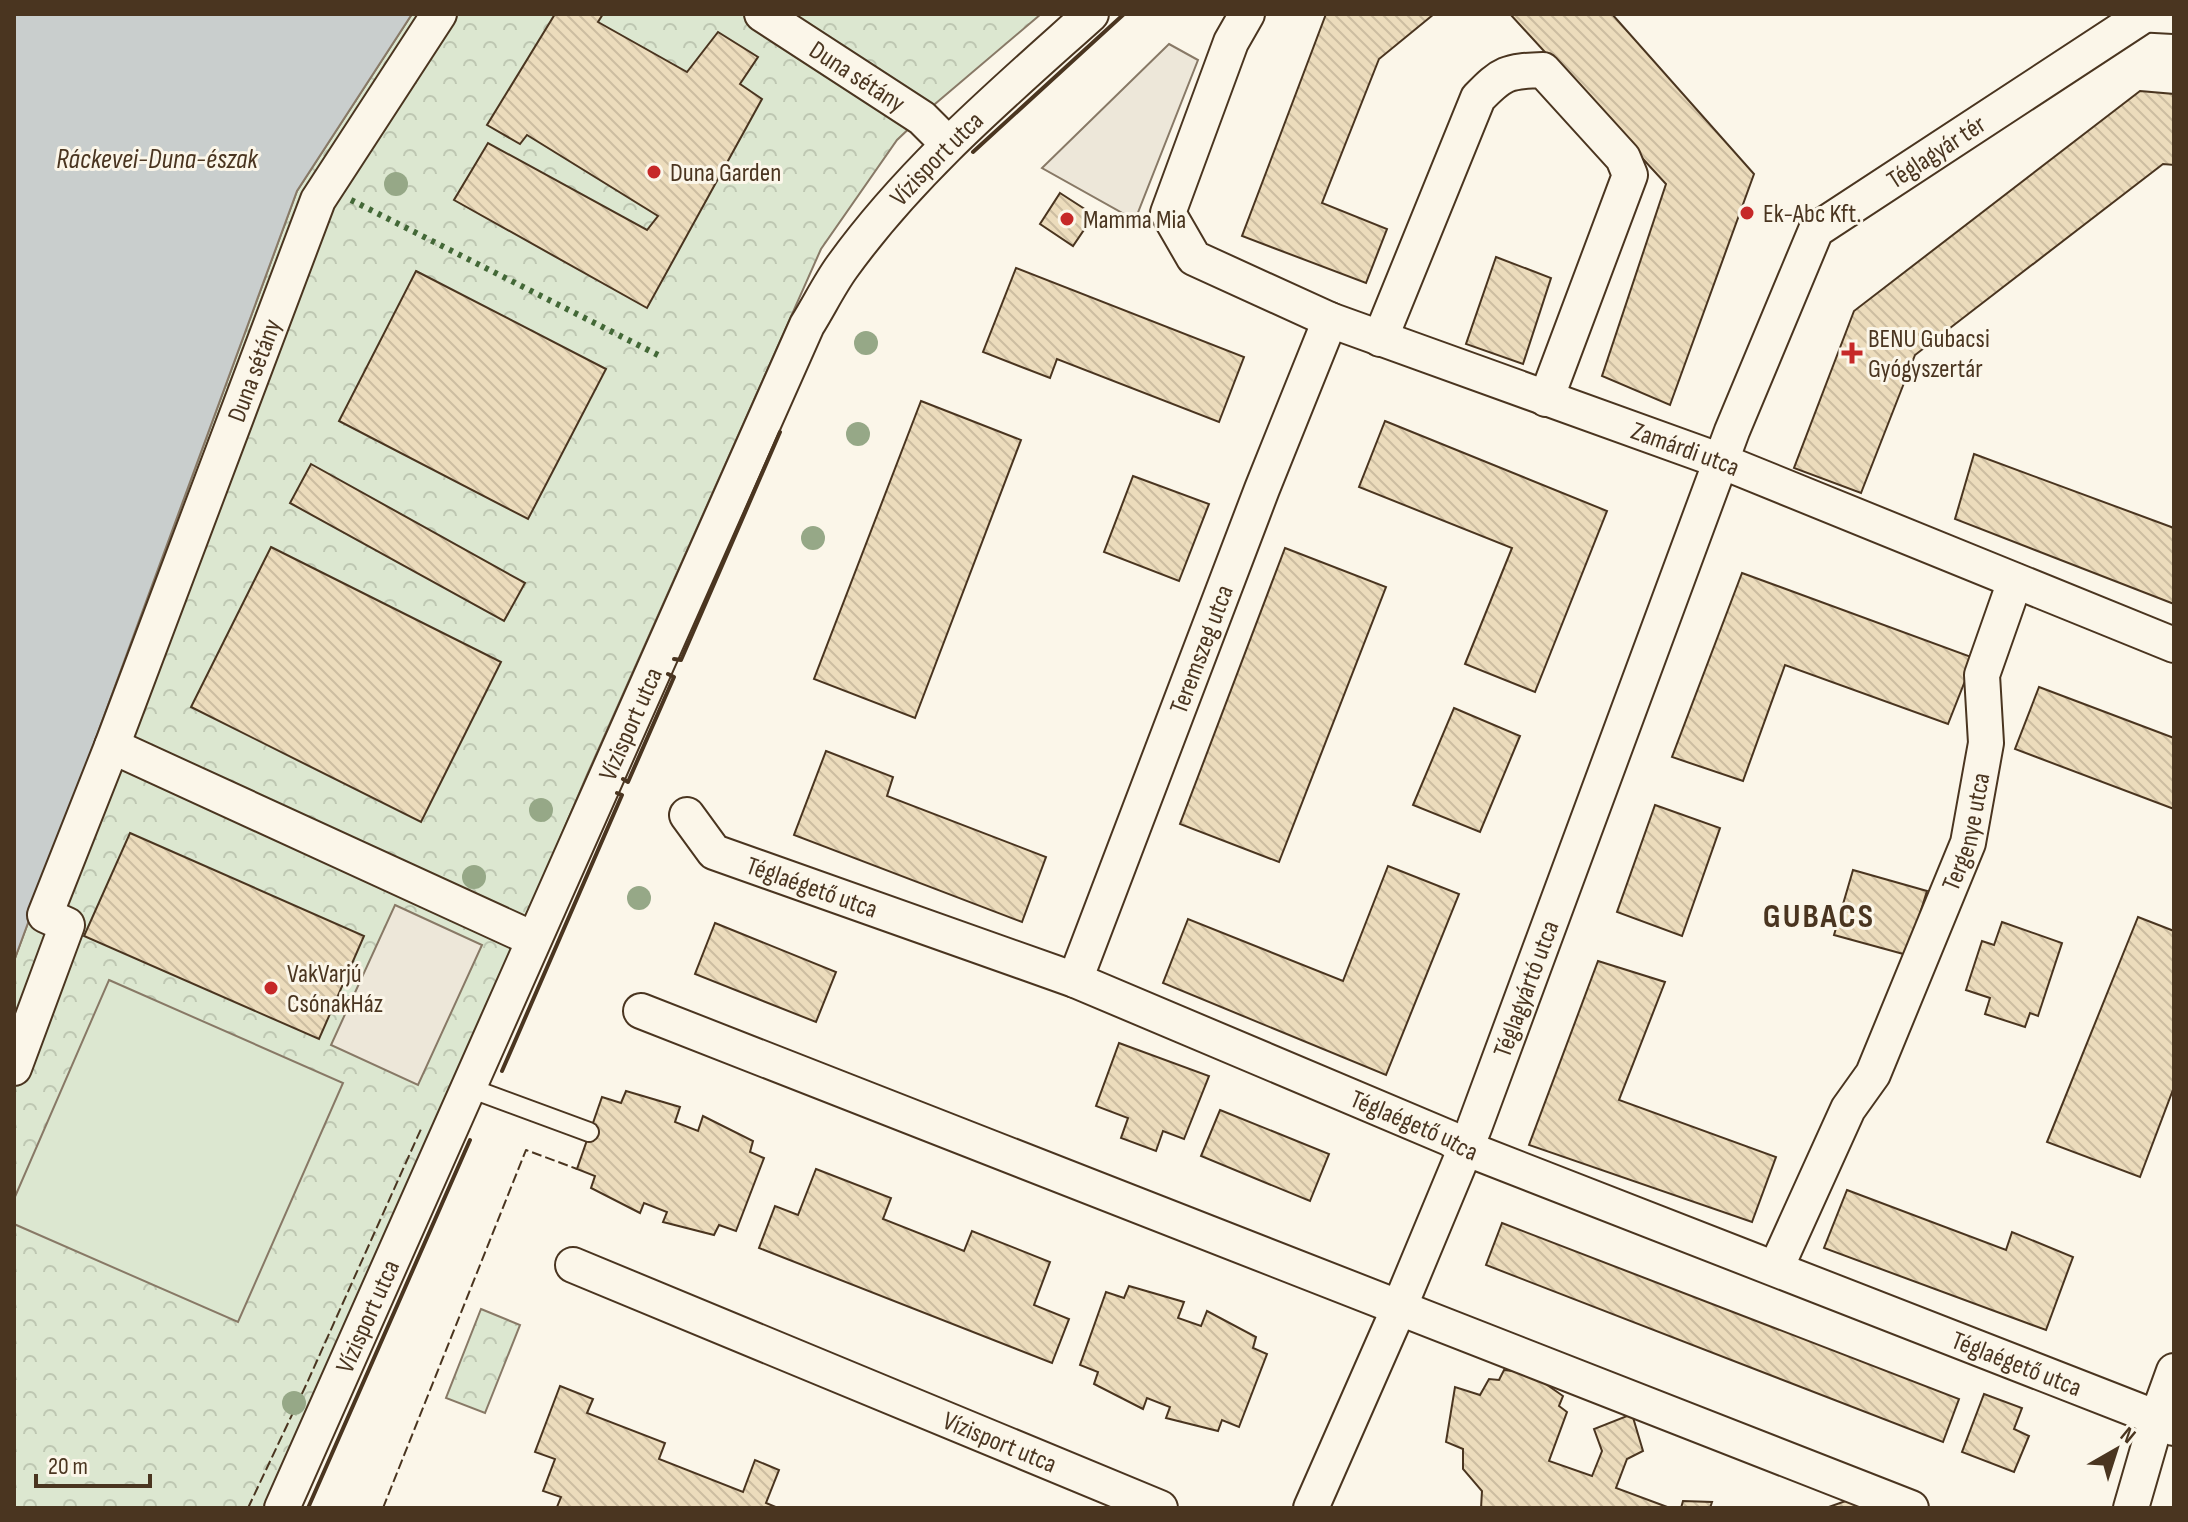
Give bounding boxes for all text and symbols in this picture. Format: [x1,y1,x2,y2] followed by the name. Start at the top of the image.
[803,35,910,120] street label: Duna sétány
[884,106,990,213] street label: Vízisport utca
[1882,109,1992,196] street label: Téglagyár tér
[56,143,259,176] water label: Ráckevei-Duna-észak
[670,158,781,189] place label: Duna Garden
[645,163,663,181] marker: Duna Garden
[1763,199,1861,230] place label: Ek-Abc Kft.
[1738,204,1756,222] marker: Ek-Abc Kft.
[1083,205,1186,236] place label: Mamma Mia
[1058,210,1076,228] marker: Mamma Mia
[222,315,289,427] street label: Duna sétány
[1868,324,1990,385] place label: BENU Gubacsi Gyógyszertár
[1843,344,1861,362] marker: BENU Gubacsi Gyógyszertár
[1627,416,1744,484] street label: Zamárdi utca
[1164,581,1241,718] street label: Teremszeg utca
[593,663,670,786] street label: Vízisport utca
[1936,770,1997,896] street label: Tergenye utca
[742,851,881,926] street label: Téglaégető utca
[1763,896,1875,937] district label: GUBACS
[1488,917,1566,1062] street label: Téglagyártó utca
[287,959,383,1020] place label: VakVarjú CsónakHáz
[262,979,280,997] marker: VakVarjú CsónakHáz
[1345,1084,1482,1168] street label: Téglaégető utca
[330,1255,407,1378] street label: Vízisport utca
[1947,1325,2086,1404] street label: Téglaégető utca
[938,1406,1061,1480] street label: Vízisport utca
[2076,1410,2156,1490] north arrow
[2115,1421,2141,1450] text: N
[36,1438,150,1488] scale bar
[48,1452,88,1481] text: 20 m

